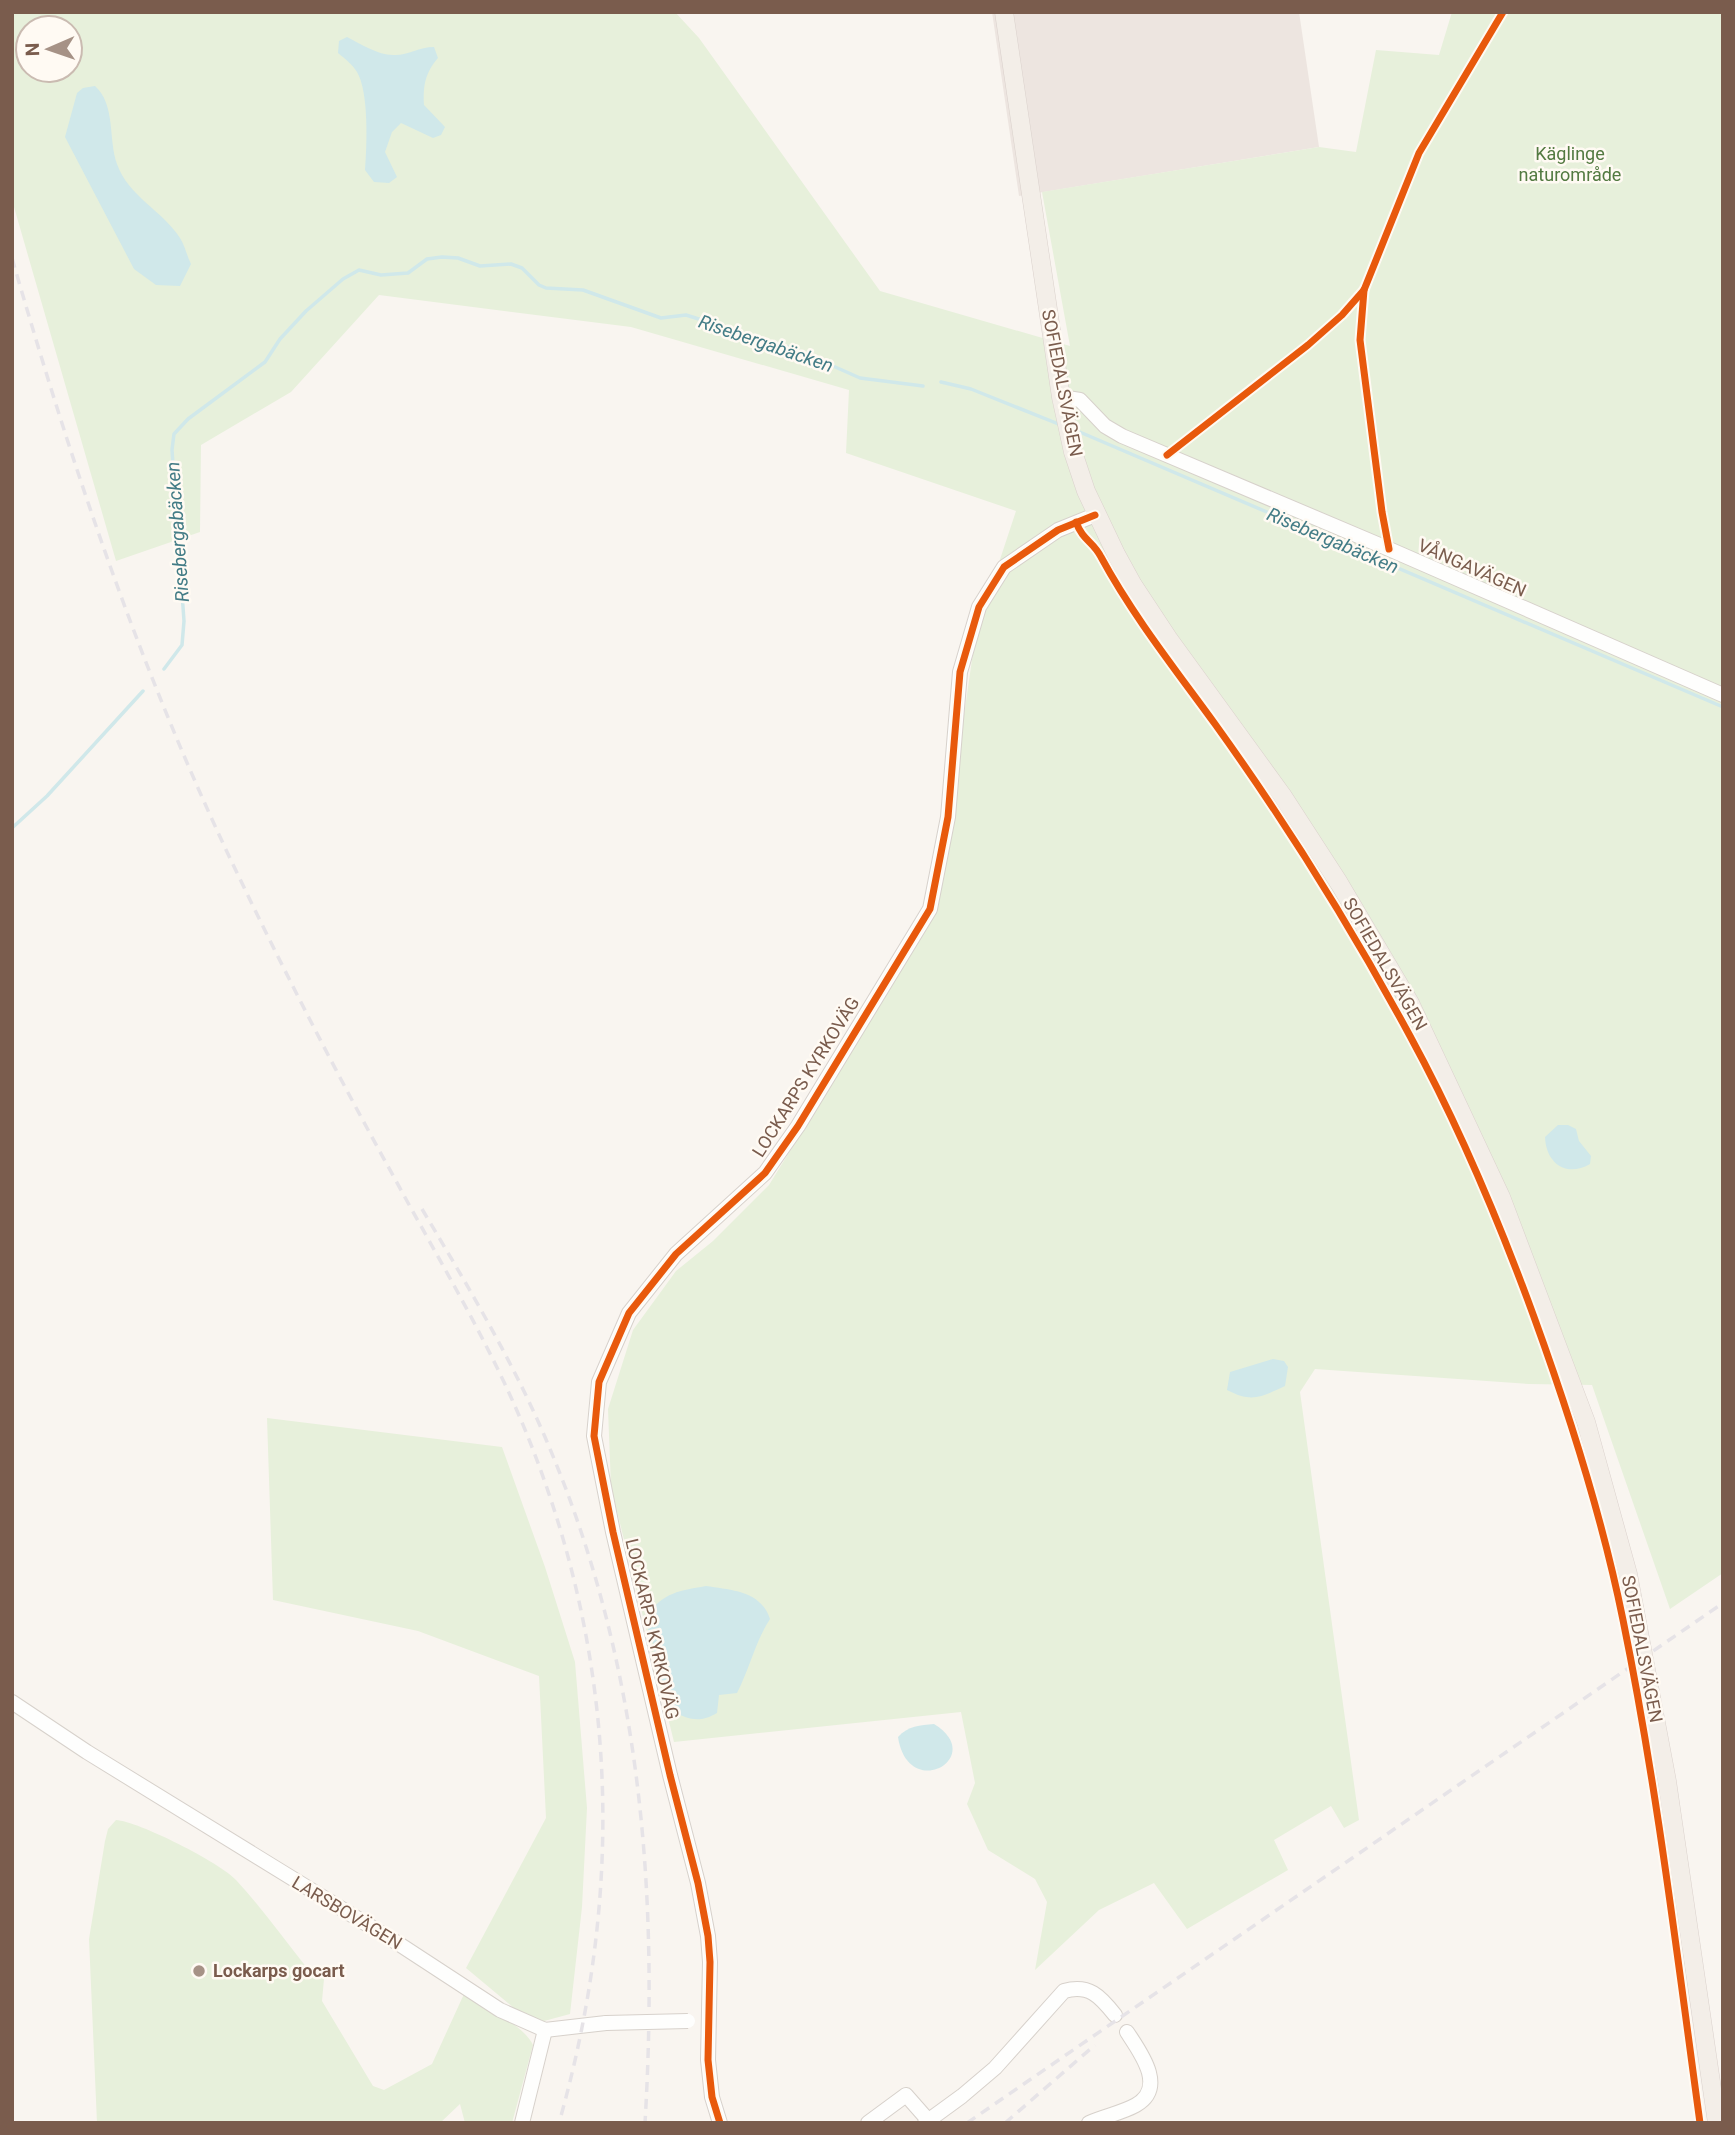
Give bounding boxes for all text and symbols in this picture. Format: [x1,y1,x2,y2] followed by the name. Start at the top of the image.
[14,14,84,84] north arrow
[21,42,44,57] text: N
[1519,143,1621,185] park label: Käglinge naturområde
[1038,307,1087,458] street label: SOFIEDALSVÄGEN
[696,310,836,377] water label: Risebergabäcken
[161,461,194,603] water label: Risebergabäcken
[1263,502,1402,579] water label: Risebergabäcken
[1415,533,1530,601] street label: VÅNGAVÄGEN
[1339,894,1432,1034] street label: SOFIEDALSVÄGEN
[748,993,863,1161] street label: LOCKARPS KYRKOVÄG
[621,1536,684,1721] street label: LOCKARPS KYRKOVÄG
[1618,1573,1667,1724] street label: SOFIEDALSVÄGEN
[288,1871,406,1954] street label: LARSBOVÄGEN
[213,1960,345,1981] place label: Lockarps gocart
[191,1963,207,1979] marker: Lockarps gocart

